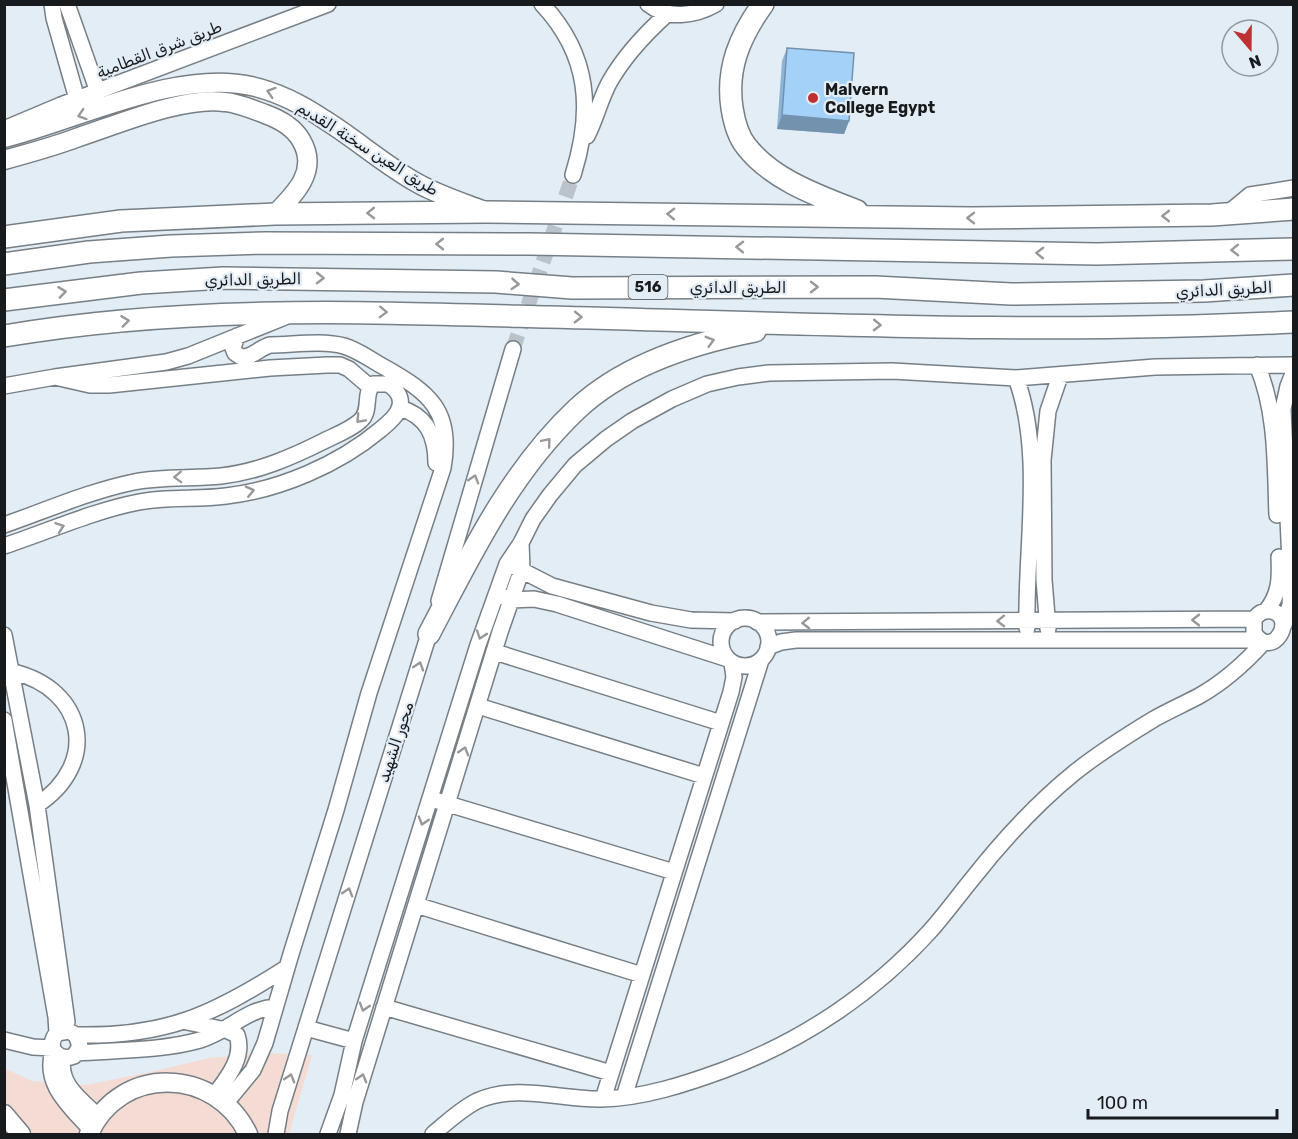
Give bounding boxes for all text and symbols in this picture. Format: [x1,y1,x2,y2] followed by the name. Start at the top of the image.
[94,17,225,83] street label: طريق شرق القطامية
[1220,18,1280,78] north arrow
[1246,51,1264,73] text: N
[825,80,936,117] place label: Malvern College Egypt
[266,87,277,100] one-way arrow
[806,91,820,105] marker: Malvern College Egypt
[293,97,442,201] street label: طريق العين سخنة القديم
[77,107,88,120] one-way arrow
[367,207,376,219] one-way arrow
[667,208,676,220] one-way arrow
[1161,210,1170,222] one-way arrow
[966,212,975,224] one-way arrow
[436,238,445,250] one-way arrow
[736,241,745,254] one-way arrow
[1231,244,1240,256] one-way arrow
[1036,247,1045,259] one-way arrow
[204,269,302,292] street label: الطريق الدائري
[315,272,324,284] one-way arrow
[628,275,668,299] road number: 516
[510,277,519,290] one-way arrow
[1175,277,1273,304] street label: الطريق الدائري
[690,278,786,299] street label: الطريق الدائري
[810,281,819,293] one-way arrow
[58,286,67,299] one-way arrow
[378,305,387,318] one-way arrow
[573,311,582,324] one-way arrow
[120,315,130,327] one-way arrow
[873,319,882,331] one-way arrow
[705,336,715,349] one-way arrow
[356,412,367,422] one-way arrow
[540,438,551,449] one-way arrow
[174,471,183,484] one-way arrow
[467,474,479,485] one-way arrow
[245,486,255,499] one-way arrow
[54,521,65,534] one-way arrow
[1191,613,1200,626] one-way arrow
[996,615,1005,627] one-way arrow
[801,616,810,629] one-way arrow
[476,629,489,640] one-way arrow
[412,661,424,672] one-way arrow
[374,699,418,785] street label: محور الشهيد
[457,746,469,757] one-way arrow
[418,815,430,826] one-way arrow
[341,887,353,898] one-way arrow
[359,1001,371,1012] one-way arrow
[283,1073,296,1084] one-way arrow
[355,1073,368,1084] one-way arrow
[1088,1082,1277,1120] scale bar
[1097,1092,1148,1114] text: 100 m

